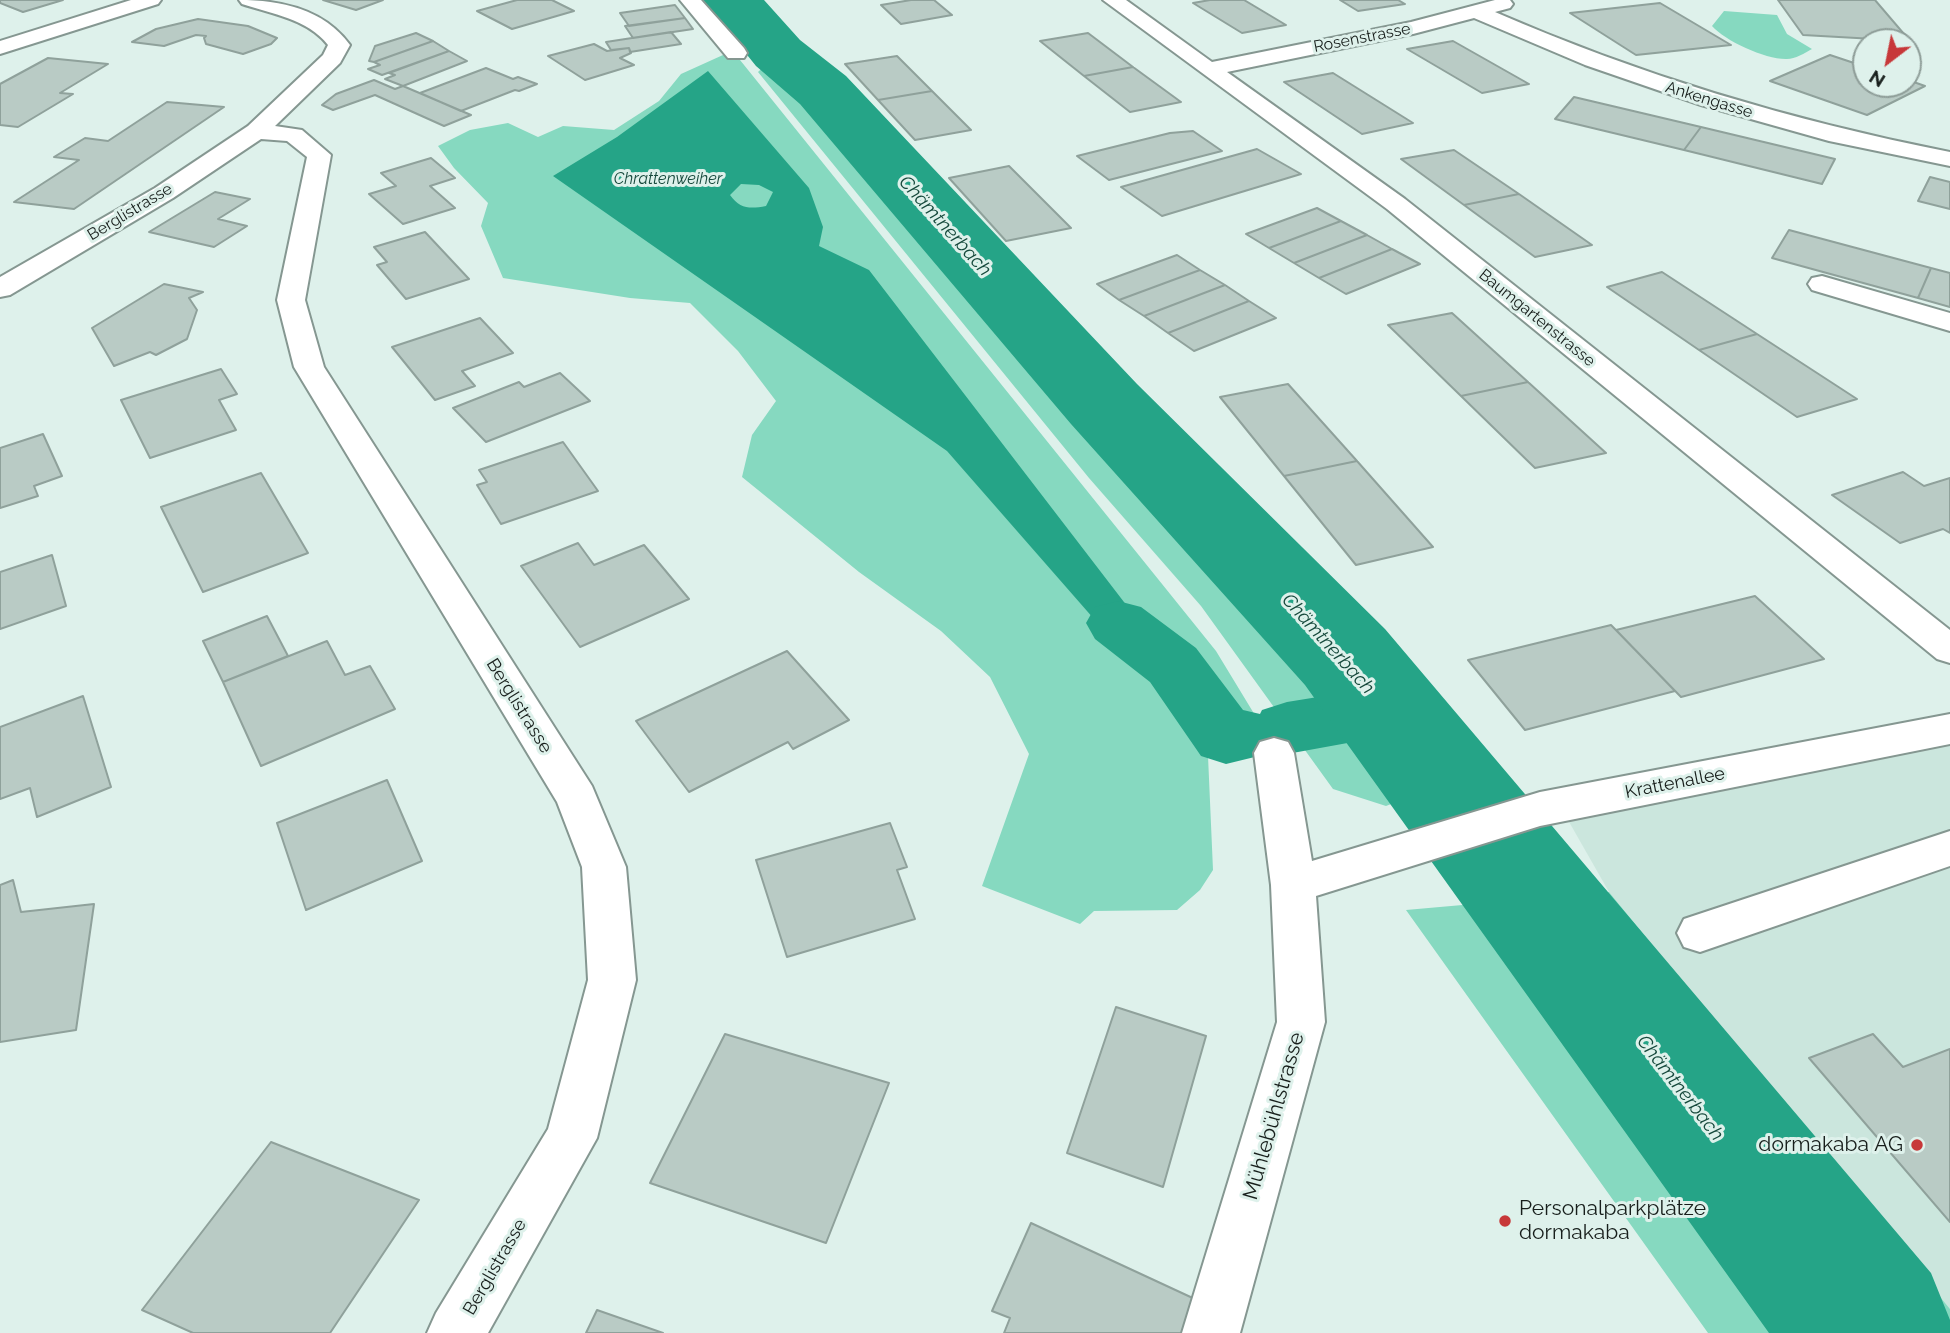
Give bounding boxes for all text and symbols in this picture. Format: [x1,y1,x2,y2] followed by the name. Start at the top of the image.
[1312,19,1412,57] street label: Rosenstrasse
[1852,28,1922,98] north arrow
[1865,66,1889,92] text: N
[1663,78,1755,122] street label: Ankengasse
[614,169,722,189] water label: Chrattenweiher
[894,171,996,281] water label: Chämtnerbach
[84,179,176,245] street label: Berglistrasse
[1475,265,1599,371] street label: Baumgartenstrasse
[1277,589,1379,699] water label: Chämtnerbach
[481,655,557,757] street label: Berglistrasse
[1623,763,1727,803] street label: Krattenallee
[1238,1029,1310,1203] street label: Mühlebühlstrasse
[1632,1031,1728,1145] water label: Chämtnerbach
[1758,1132,1903,1158] place label: dormakaba AG
[1909,1137,1925,1153] marker: dormakaba AG
[1519,1196,1706,1246] place label: Personalparkplätze dormakaba
[1497,1213,1513,1229] marker: Personalparkplätze dormakaba
[459,1215,531,1319] street label: Berglistrasse

